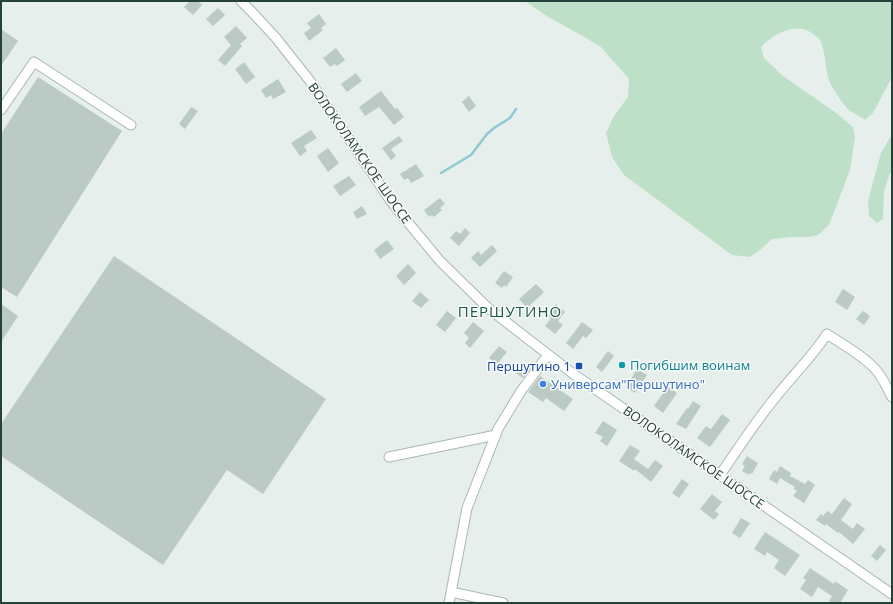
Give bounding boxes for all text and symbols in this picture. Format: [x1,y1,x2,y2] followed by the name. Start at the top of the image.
[304,79,416,227] street label: ВОЛОКОЛАМСКОЕ ШОССЕ
[458,301,562,321] district label: ПЕРШУТИНО
[630,356,750,374] place label: Погибшим воинам
[487,357,571,375] place label: Першутино 1
[617,360,627,370] marker: Погибшим воинам
[574,361,584,371] marker: Першутино 1
[551,375,705,393] place label: Универсам"Першутино"
[538,379,548,389] marker: Универсам"Першутино"
[620,401,768,513] street label: ВОЛОКОЛАМСКОЕ ШОССЕ

